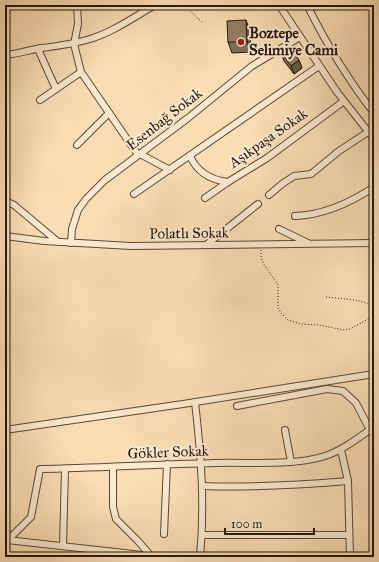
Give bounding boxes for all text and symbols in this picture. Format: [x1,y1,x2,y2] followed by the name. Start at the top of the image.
[249,24,339,60] place label: Boztepe Selimiye Cami
[236,37,246,47] marker: Boztepe Selimiye Cami
[123,84,205,154] street label: Esenbağ Sokak
[224,104,311,172] street label: Aşıkpaşa Sokak
[149,223,229,243] street label: Polatlı Sokak
[127,442,209,462] street label: Gökler Sokak
[225,510,314,536] scale bar
[231,517,262,531] text: 100 m

